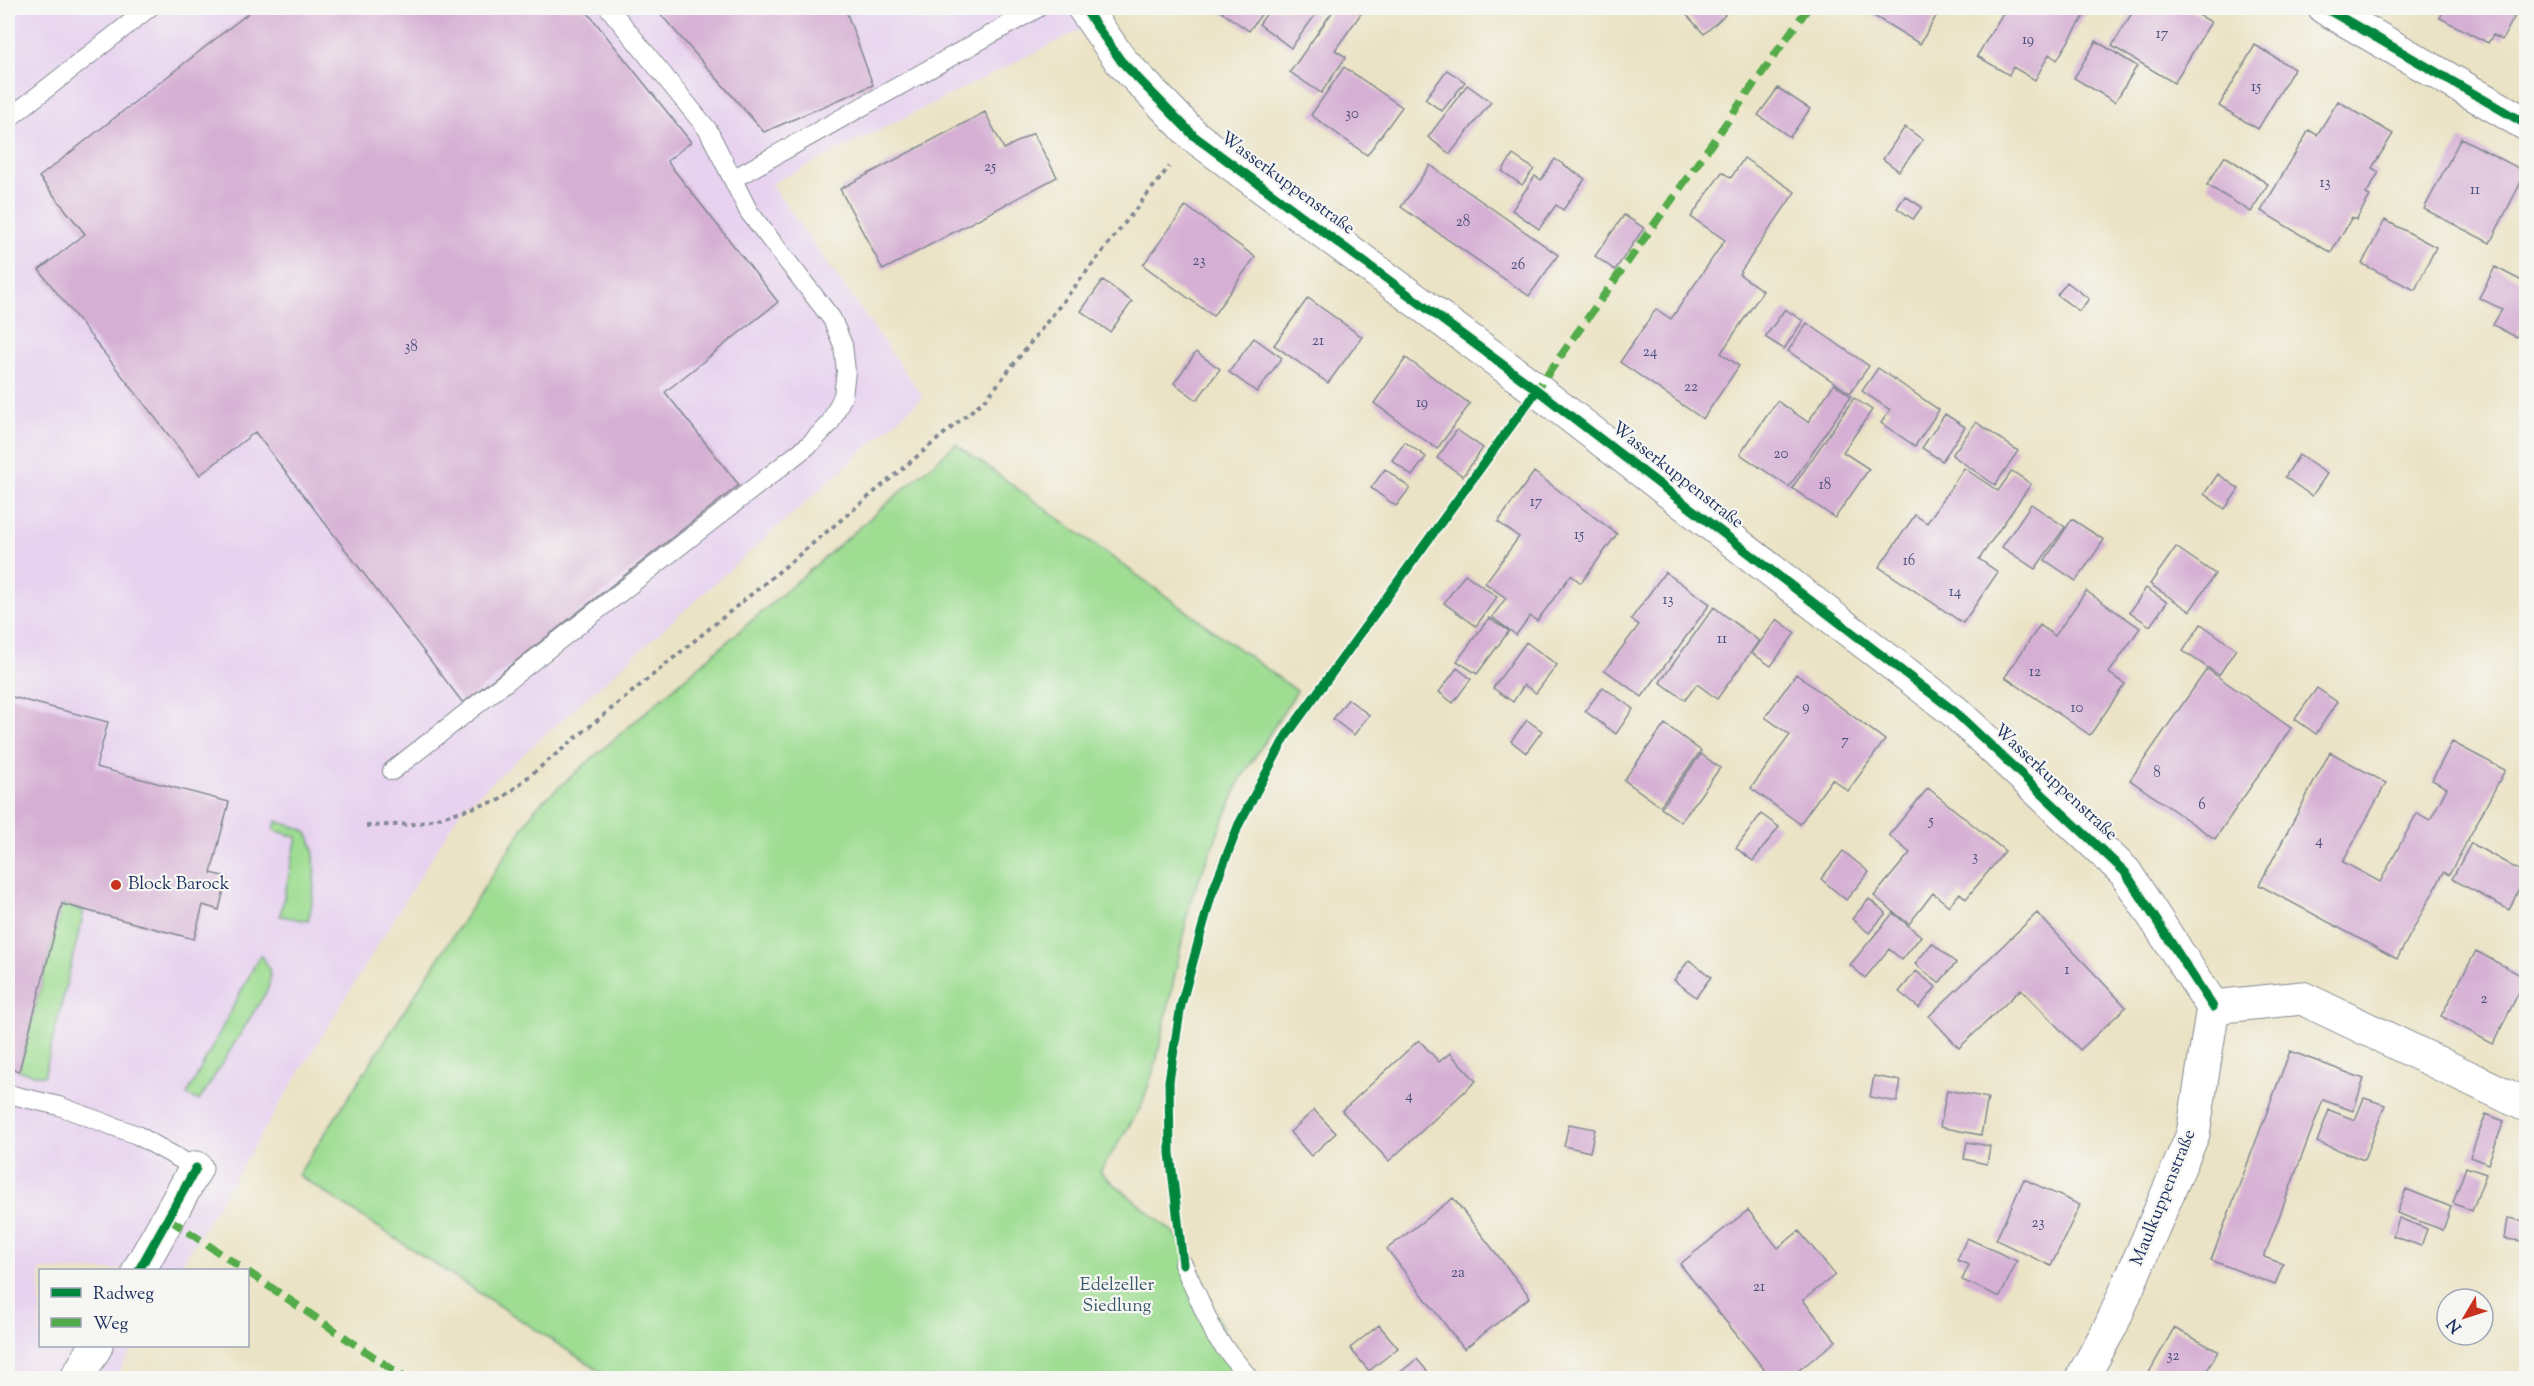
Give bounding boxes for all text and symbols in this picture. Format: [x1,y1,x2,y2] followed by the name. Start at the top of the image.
[2156,24,2169,45] house number: 17
[2022,30,2034,51] house number: 19
[2251,77,2261,98] house number: 15
[1345,104,1359,125] house number: 30
[1214,126,1360,242] street label: Wasserkuppenstraße
[984,157,996,178] house number: 25
[2319,173,2331,194] house number: 13
[2470,180,2480,201] house number: 11
[1456,212,1470,233] house number: 28
[1192,251,1206,272] house number: 23
[1511,255,1525,276] house number: 26
[1312,331,1324,352] house number: 21
[404,337,418,358] house number: 38
[1643,342,1658,363] house number: 24
[1684,377,1698,398] house number: 22
[1416,393,1428,414] house number: 19
[1605,416,1749,536] street label: Wasserkuppenstraße
[1774,444,1789,465] house number: 20
[1819,475,1831,496] house number: 18
[1530,492,1543,513] house number: 17
[1574,525,1584,546] house number: 15
[1903,551,1915,572] house number: 16
[1949,582,1962,603] house number: 14
[1662,590,1674,611] house number: 13
[1717,629,1727,650] house number: 11
[2029,662,2041,683] house number: 12
[1802,697,1810,718] house number: 9
[2071,698,2084,719] house number: 10
[1987,719,2123,847] street label: Wasserkuppenstraße
[1841,731,1849,752] house number: 7
[2153,763,2161,784] house number: 8
[2198,795,2206,816] house number: 6
[1927,811,1934,832] house number: 5
[2315,831,2323,852] house number: 4
[1972,847,1978,868] house number: 3
[128,872,230,898] place label: Block Barock
[109,878,123,892] marker: Block Barock
[2064,960,2070,981] house number: 1
[2480,989,2488,1010] house number: 2
[1405,1086,1413,1107] house number: 4
[2125,1126,2203,1270] street label: Maulkuppenstraße
[2031,1213,2045,1234] house number: 23
[1451,1263,1465,1284] house number: 2a
[39,1269,249,1347] legend
[1080,1273,1154,1320] park label: Edelzeller Siedlung
[1753,1277,1765,1298] house number: 21
[93,1282,154,1308] text: Radweg
[2435,1287,2495,1347] north arrow
[93,1312,129,1338] text: Weg
[2442,1312,2468,1337] text: N
[2166,1346,2180,1367] house number: 32

